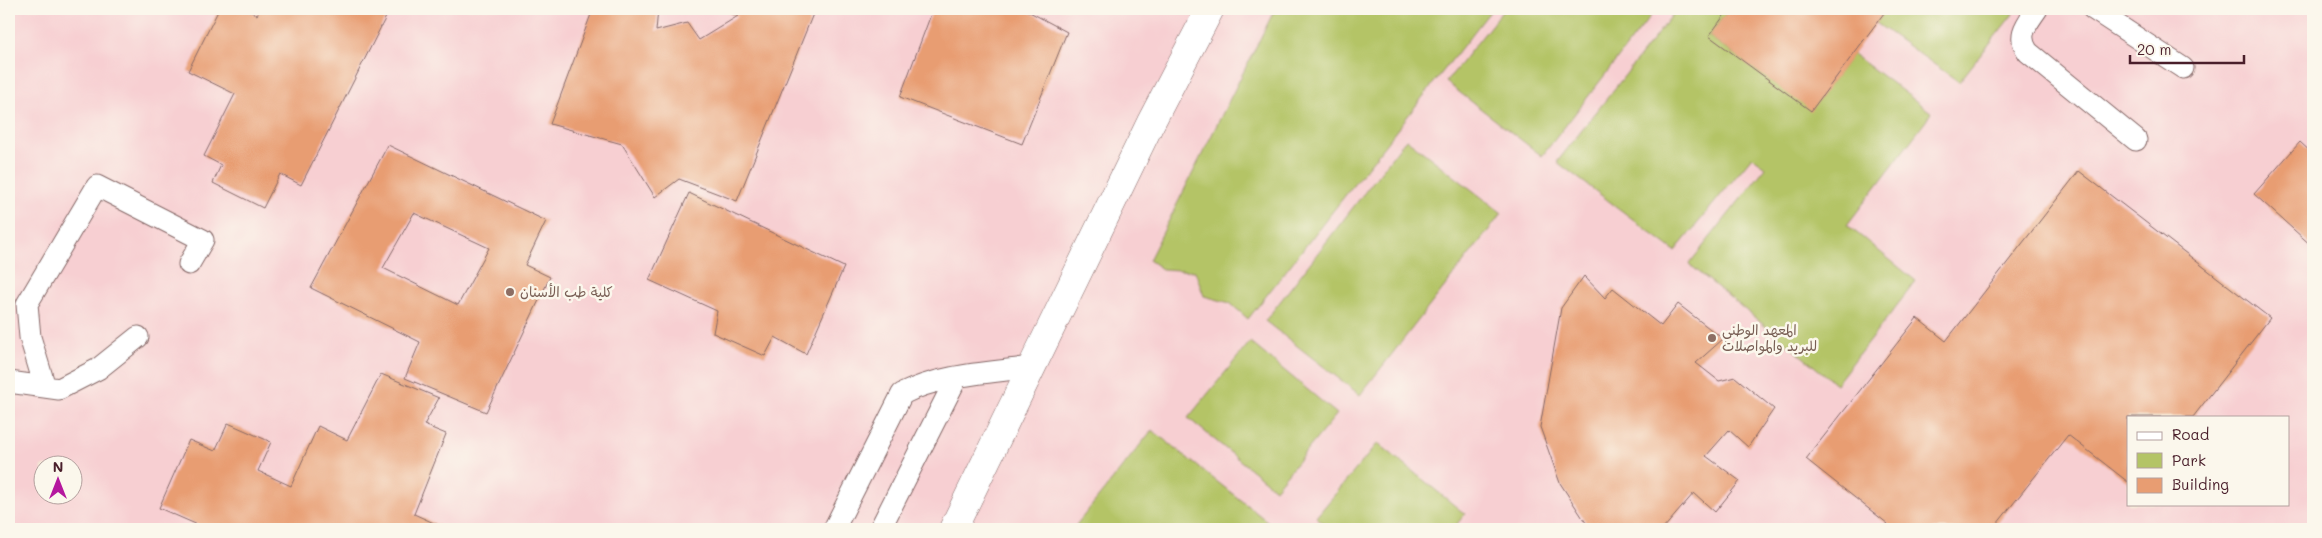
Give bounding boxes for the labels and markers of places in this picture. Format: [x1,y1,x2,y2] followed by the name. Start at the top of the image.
[520,282,613,301] place label: كلية طب الأسنان
[504,286,516,298] marker: كلية طب الأسنان
[1722,320,1817,355] place label: المعهد الوطني للبريد والمواصلات
[1706,332,1718,344] marker: المعهد الوطني للبريد والمواصلات

